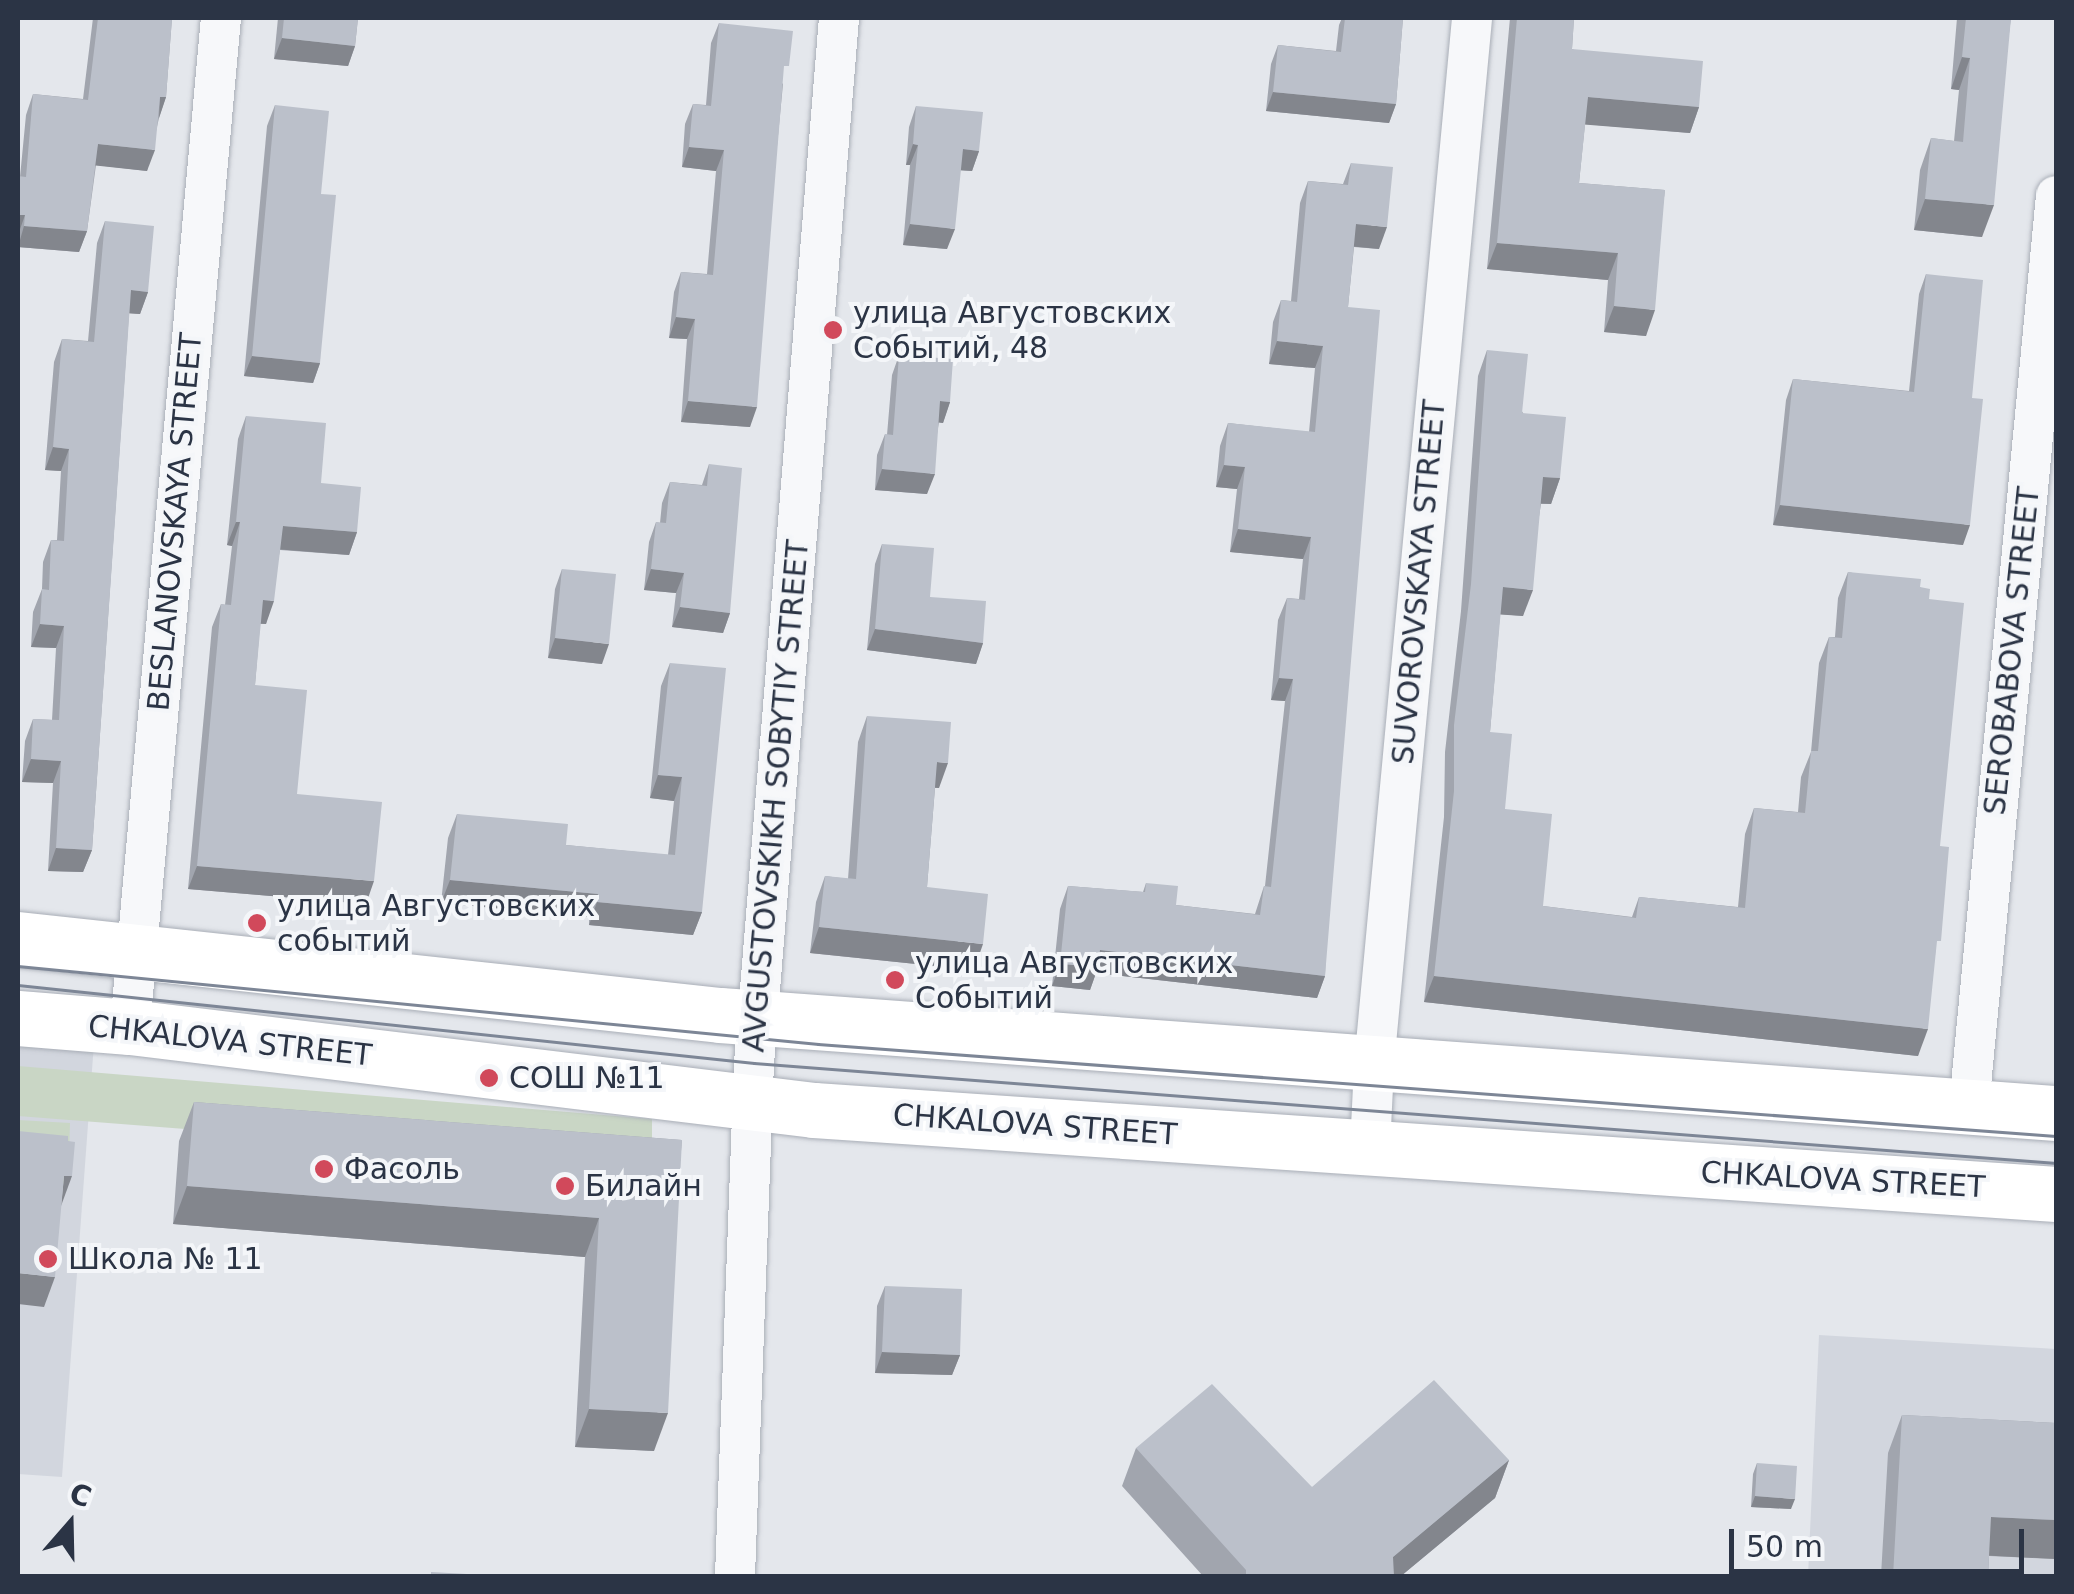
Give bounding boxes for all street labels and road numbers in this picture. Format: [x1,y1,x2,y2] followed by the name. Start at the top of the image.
[141,331,209,713] street label: BESLANOVSKAYA STREET
[1385,398,1453,766] street label: SUVOROVSKAYA STREET
[1977,485,2047,817] street label: SEROBABOVA STREET
[736,538,816,1054] street label: AVGUSTOVSKIKH SOBYTIY STREET
[86,1008,374,1074] street label: CHKALOVA STREET
[892,1097,1178,1153] street label: CHKALOVA STREET
[1700,1155,1986,1205] street label: CHKALOVA STREET

